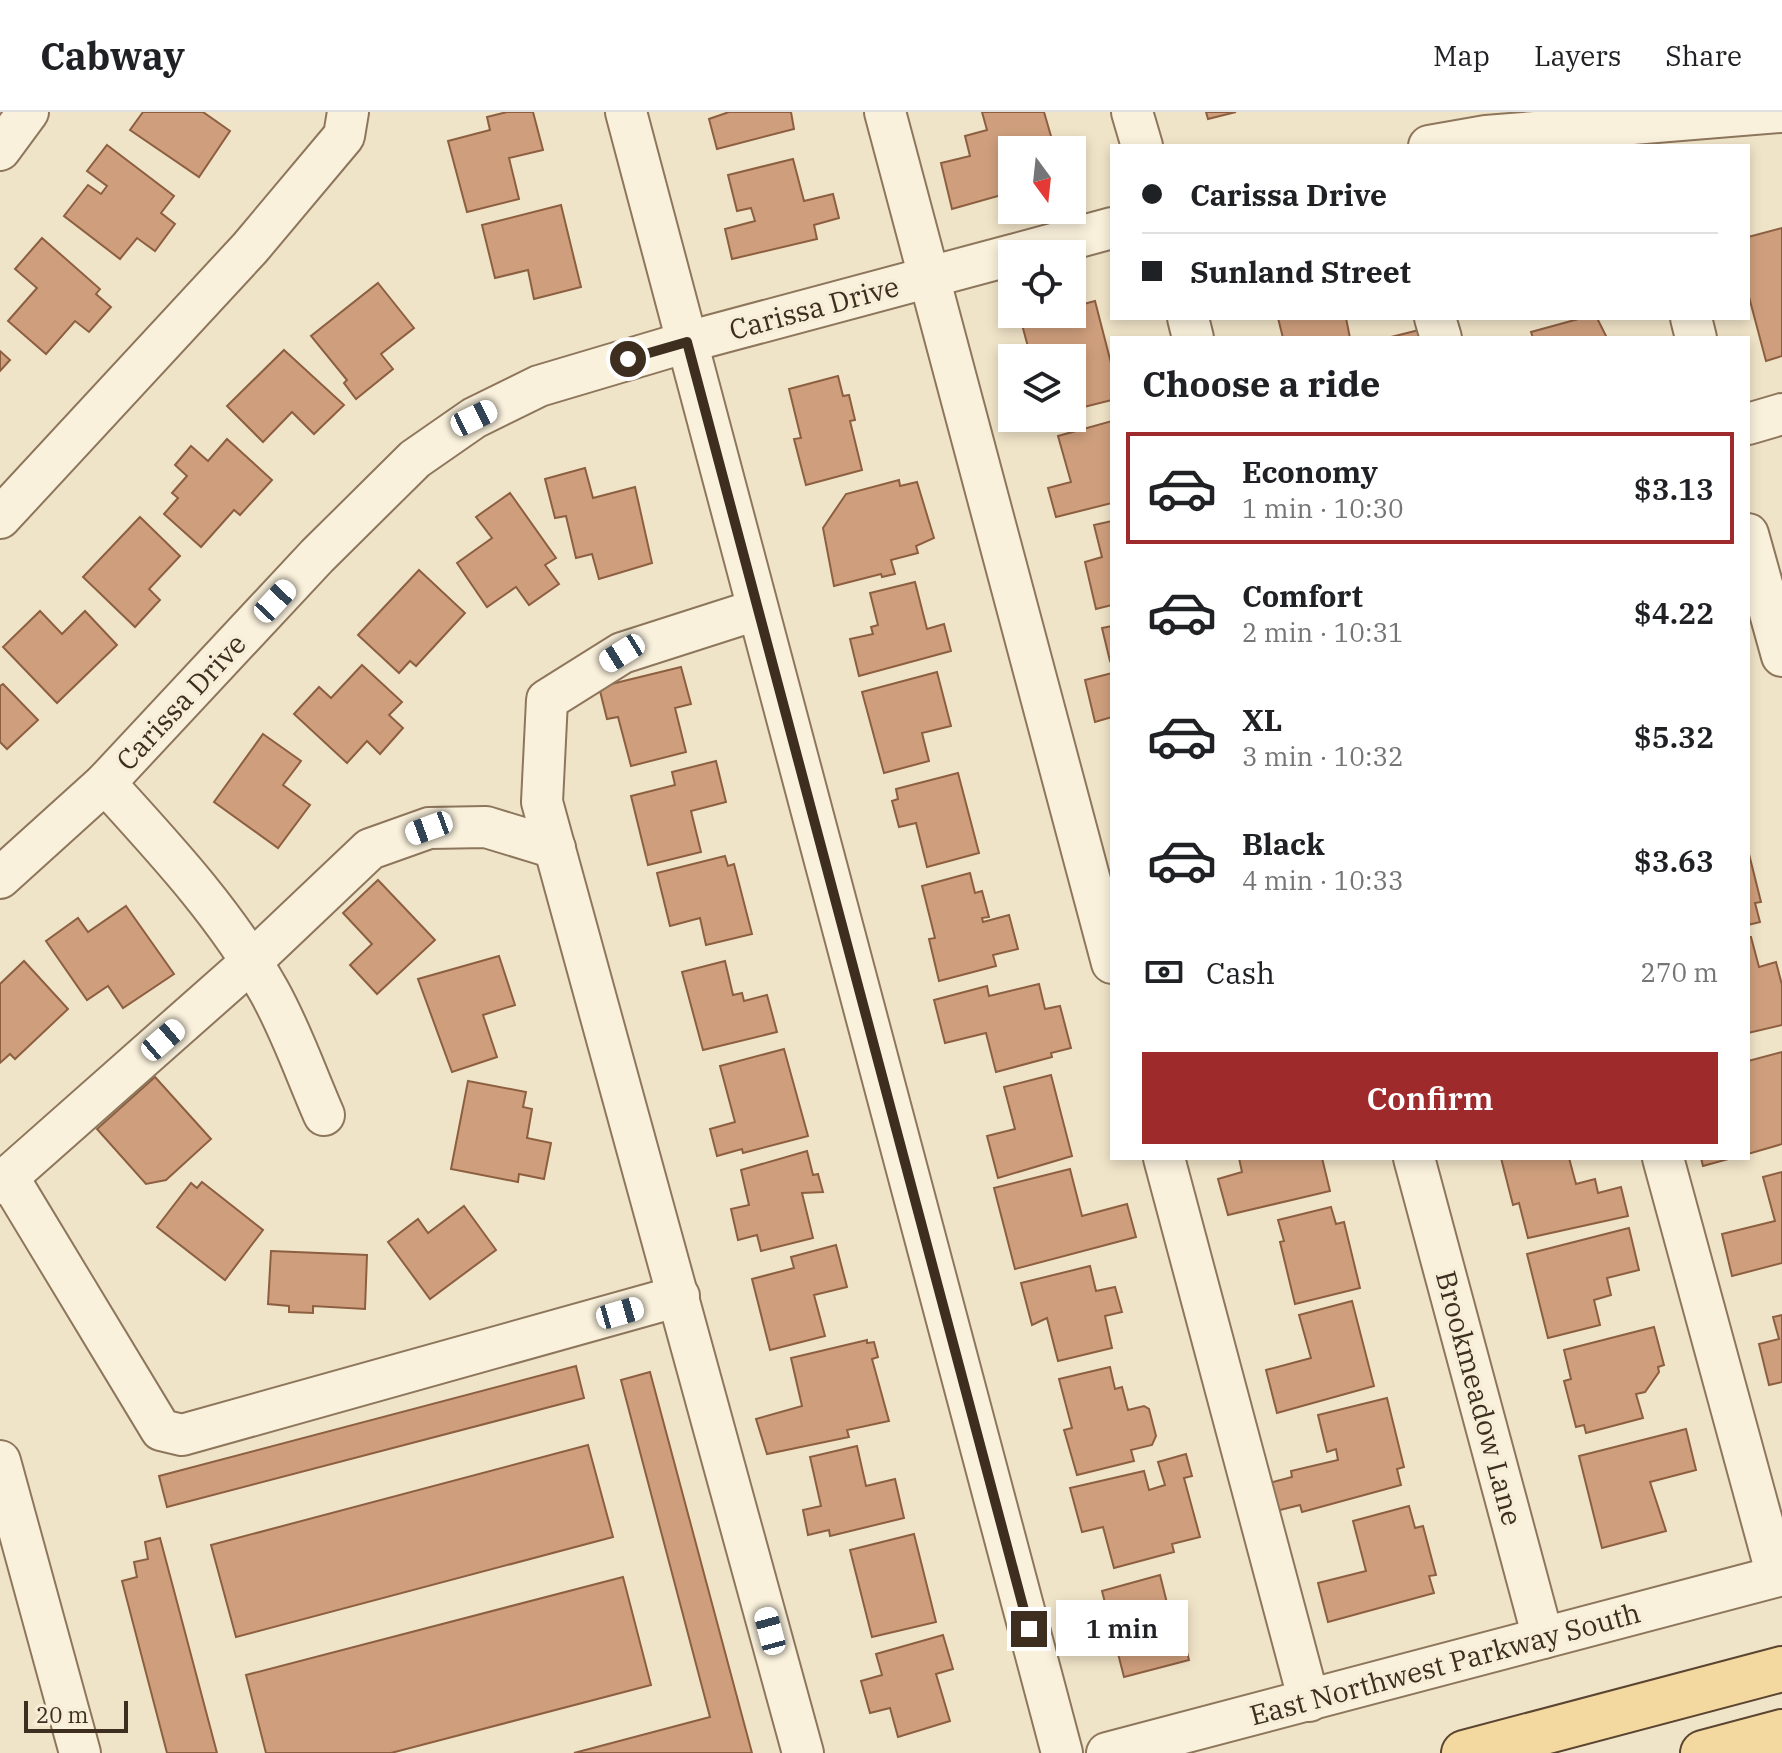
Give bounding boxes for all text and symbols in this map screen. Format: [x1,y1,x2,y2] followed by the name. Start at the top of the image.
[40,31,185,80] text: Cabway
[1433,37,1490,74] text: Map
[1534,37,1621,74] text: Layers
[1665,37,1742,74] text: Share
[998,136,1086,224] north arrow
[998,136,1086,432] map controls
[1190,175,1387,214] text: Carissa Drive
[998,240,1086,328] button: locate
[1190,252,1411,291] text: Sunland Street
[725,267,903,348] street label: Carissa Drive
[610,341,646,377] route start
[998,344,1086,432] button: layers
[1142,360,1381,407] text: Choose a ride
[447,397,501,439] car
[1146,452,1218,524] icon: car
[1242,452,1378,491] text: Economy
[1634,469,1714,508] text: $3.13
[1242,491,1404,525] text: 1 min · 10:30
[250,575,300,627] car
[1146,576,1218,648] icon: car
[1242,576,1363,615] text: Comfort
[1634,593,1714,632] text: $4.22
[1242,615,1404,649] text: 2 min · 10:31
[108,625,254,778] street label: Carissa Drive
[595,630,649,676] car
[1146,700,1218,772] icon: car
[1242,700,1282,739] text: XL
[1634,717,1714,756] text: $5.32
[1242,739,1404,773] text: 3 min · 10:32
[402,809,456,847] car
[1146,824,1218,896] icon: car
[1242,824,1325,863] text: Black
[1634,841,1714,880] text: $3.63
[1242,863,1404,897] text: 4 min · 10:33
[1142,950,1186,994] icon: cash
[1206,953,1275,992] text: Cash
[1640,955,1718,989] text: 270 m
[137,1015,189,1065] car
[1142,1052,1718,1144] button: Confirm
[1428,1266,1531,1529] street label: Brookmeadow Lane
[594,1295,646,1331] car
[1246,1594,1644,1734] street label: East Northwest Parkway South
[1057,1601,1189,1657] callout: 1 min
[752,1605,788,1657] car
[1011,1611,1047,1647] route end
[1086,1611,1158,1645] text: 1 min
[24,1697,128,1733] scale bar
[36,1700,88,1729] text: 20 m

